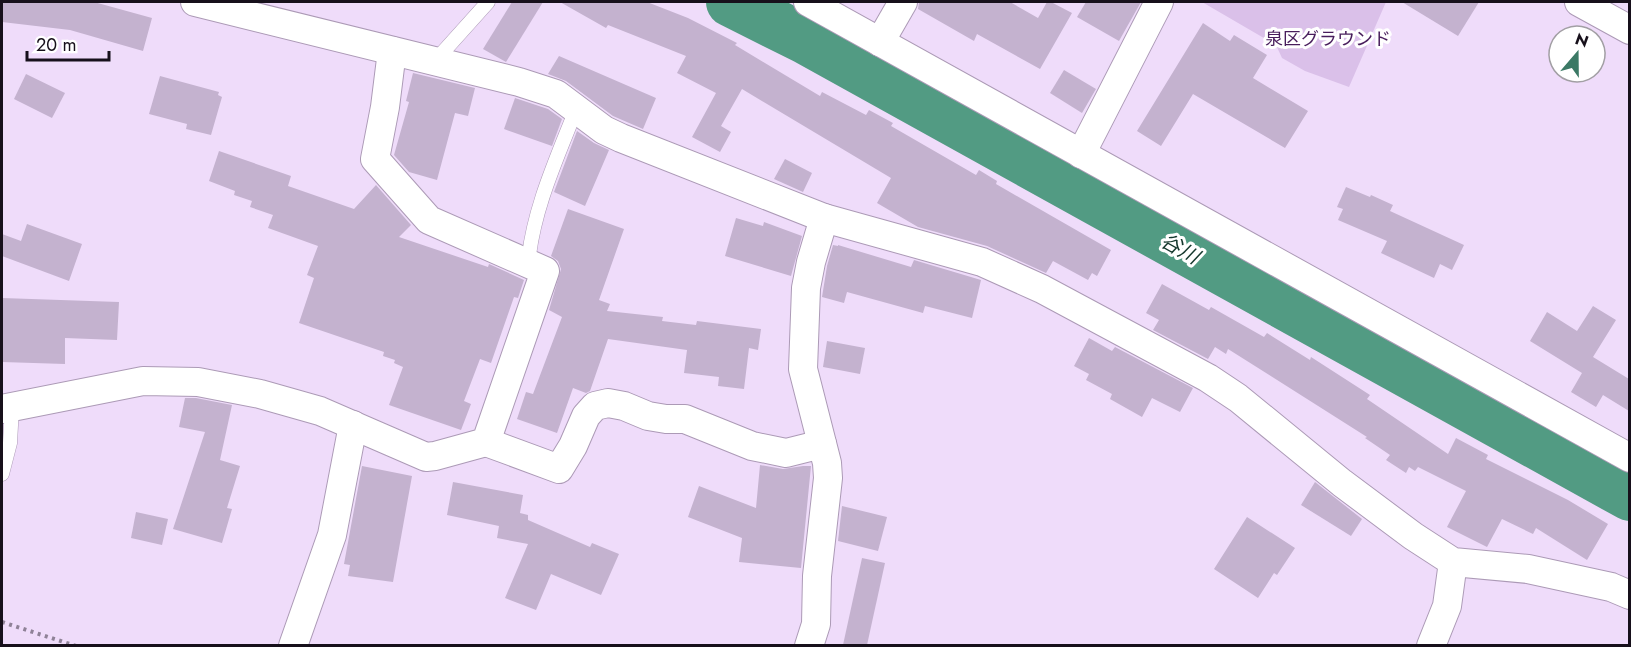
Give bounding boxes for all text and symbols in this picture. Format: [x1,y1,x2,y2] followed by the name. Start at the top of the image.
[27,24,110,62] scale bar
[1547,24,1607,84] north arrow
[1265,26,1391,52] park label: 泉区グラウンド
[1572,27,1592,53] text: N
[36,32,76,58] text: 20 m
[1155,227,1206,272] water label: 谷川

